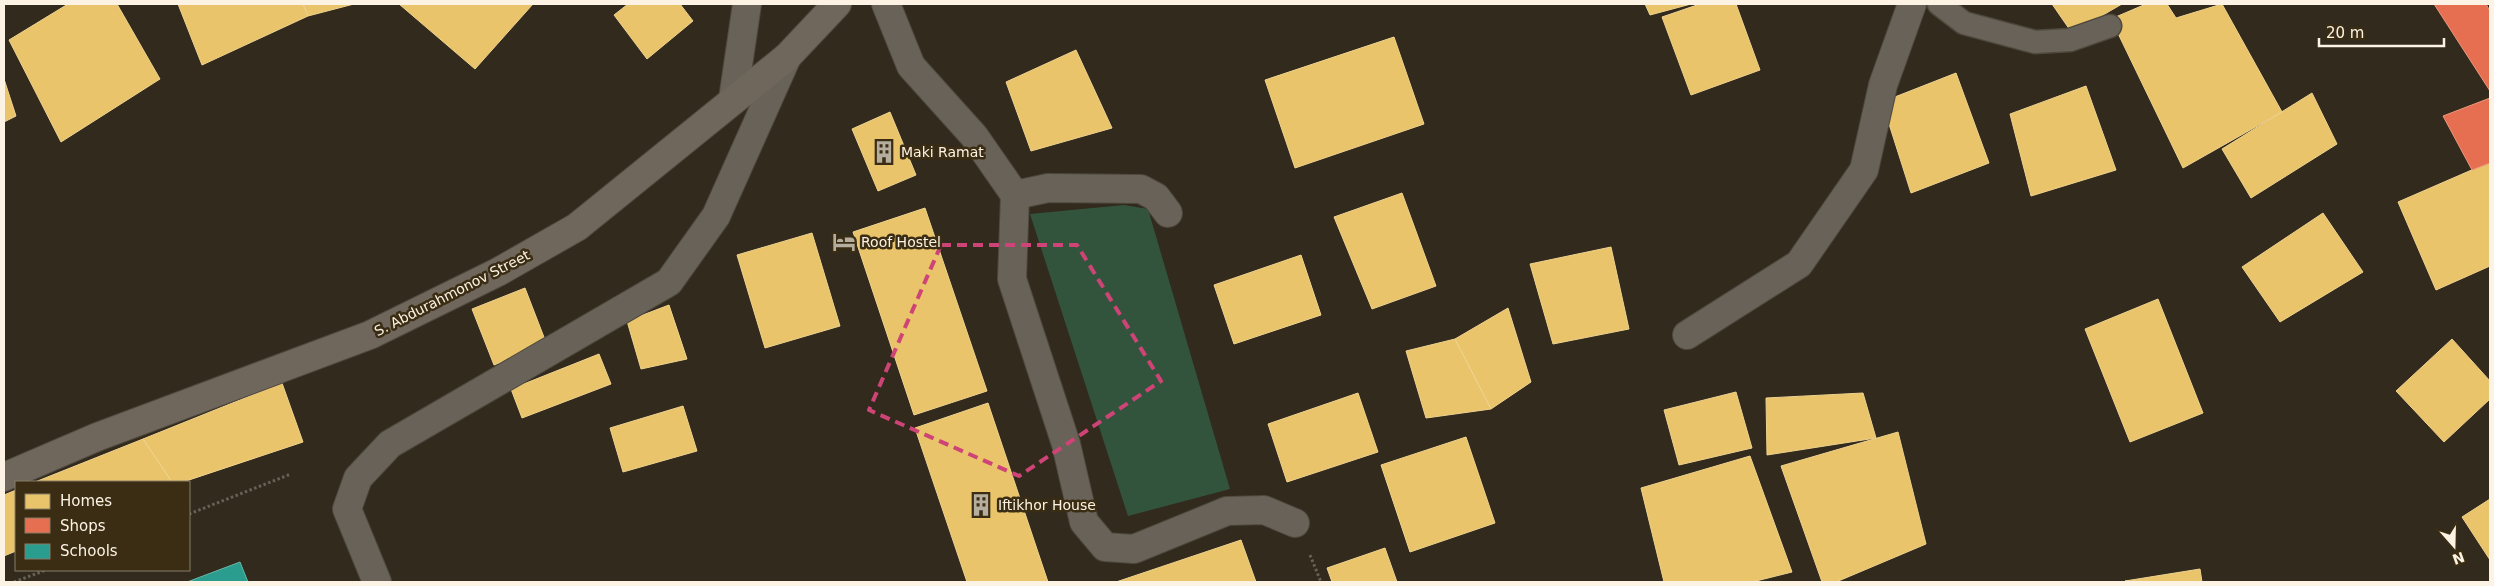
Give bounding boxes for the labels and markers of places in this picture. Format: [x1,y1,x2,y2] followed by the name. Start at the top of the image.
[871,139,897,165] building icon: Maki Ramat
[901,144,984,160] place label: Maki Ramat
[831,229,857,255] hotel icon: Roof Hostel
[861,234,941,250] place label: Roof Hostel
[968,492,994,518] building icon: Iftikhor House
[998,497,1096,513] place label: Iftikhor House

